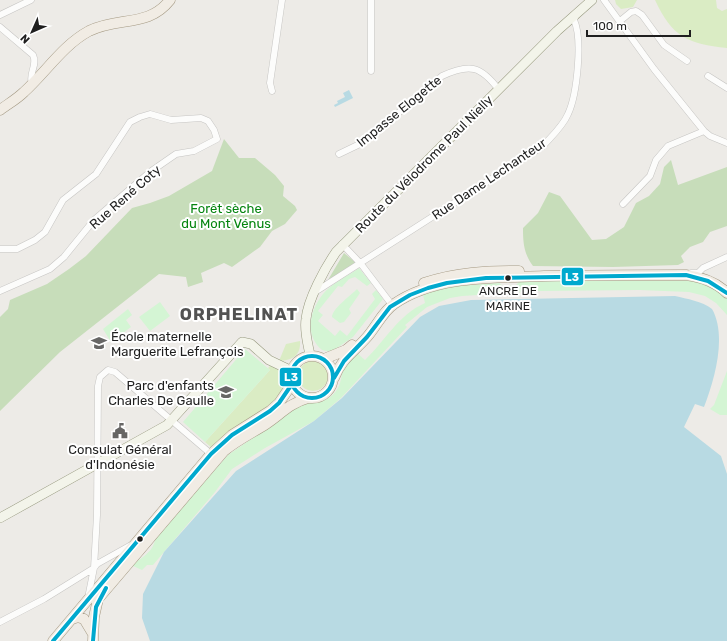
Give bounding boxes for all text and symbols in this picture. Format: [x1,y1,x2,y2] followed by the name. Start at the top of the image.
[12,12,52,52] north arrow
[587,12,690,38] scale bar
[593,19,627,33] text: 100 m
[18,31,33,46] text: N
[354,72,445,151] street label: Impasse Elogette
[352,92,496,236] street label: Route du Vélodrome Paul Nielly
[429,135,549,223] street label: Rue Dame Lechanteur
[86,162,164,232] street label: Rue René Coty
[181,201,271,231] park label: Forêt sèche du Mont Vénus
[561,267,584,286] line badge: L3
[565,271,579,284] text: L3
[503,273,513,283] marker: ANCRE DE MARINE
[479,284,537,313] place label: ANCRE DE MARINE
[180,304,298,324] district label: ORPHELINAT
[111,329,244,360] place label: École maternelle Marguerite Lefrançois
[90,334,108,352] school or university icon: École maternelle Marguerite Lefrançois
[279,367,302,387] line badge: L3
[284,371,298,384] text: L3
[108,378,214,408] place label: Parc d'enfants Charles De Gaulle
[217,383,235,401] school or university icon: Parc d'enfants Charles De Gaulle
[111,422,129,440] public building icon: Consulat Général d'Indonésie
[68,442,172,472] place label: Consulat Général d'Indonésie
[135,534,145,544] unlabelled marker

